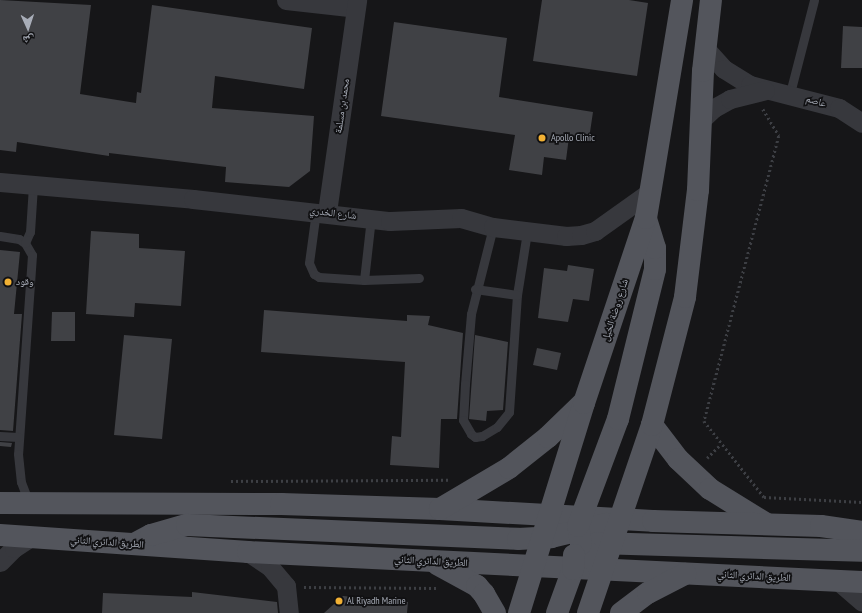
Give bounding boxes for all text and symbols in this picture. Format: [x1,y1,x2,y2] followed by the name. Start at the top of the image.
[8,8,48,48] north arrow
[22,33,35,47] text: ش
[332,78,352,134] street label: محمد بن مسلمة
[804,92,828,110] street label: عاصم
[536,132,548,144] marker: Apollo Clinic
[551,132,595,144] place label: Apollo Clinic
[309,204,357,222] street label: شارع الخدري
[16,276,34,288] place label: وقود
[3,277,13,287] marker: وقود
[599,277,631,343] street label: شارع روضة الخيل
[70,533,144,551] street label: الطريق الدائري الثاني
[394,553,468,569] street label: الطريق الدائري الثاني
[717,568,791,584] street label: الطريق الدائري الثاني
[347,595,406,607] place label: Al Riyadh Marine
[334,596,344,606] marker: Al Riyadh Marine

